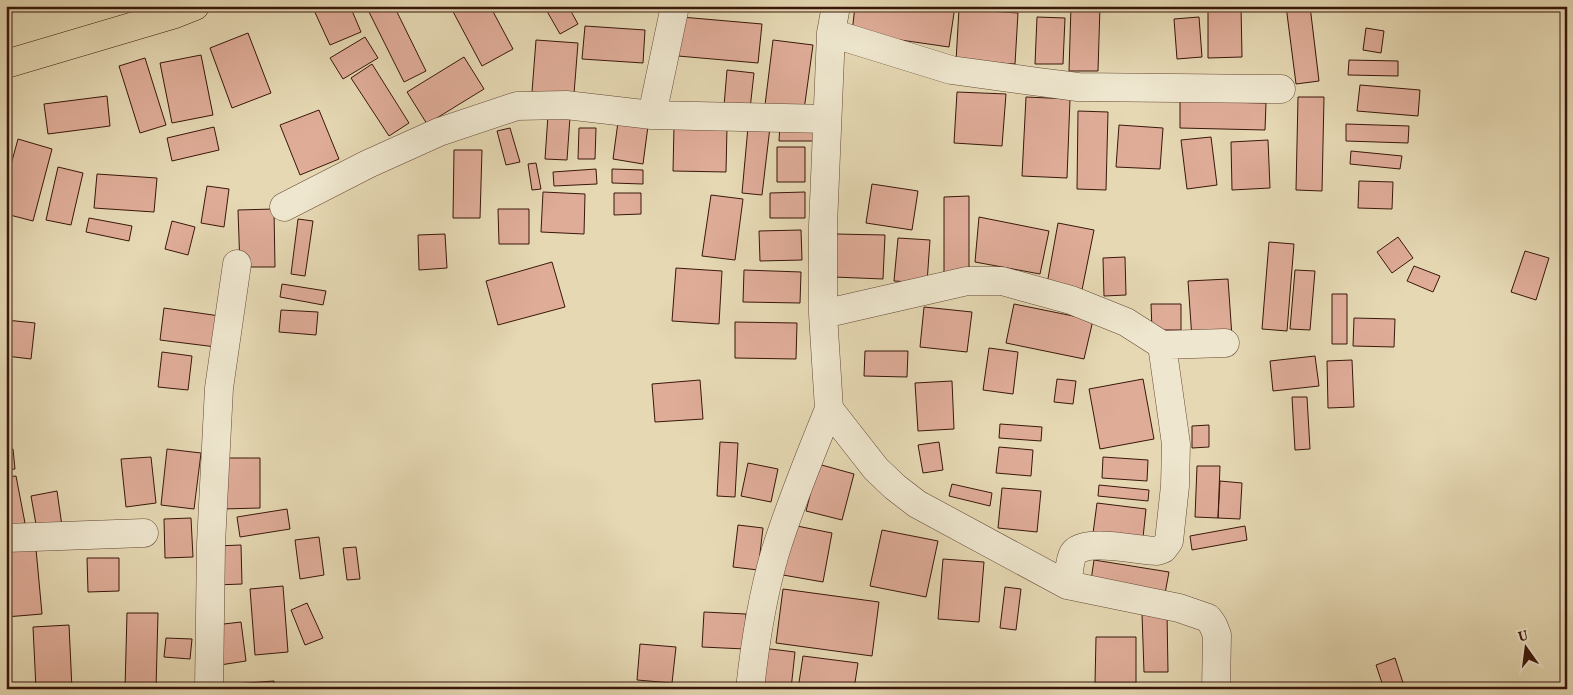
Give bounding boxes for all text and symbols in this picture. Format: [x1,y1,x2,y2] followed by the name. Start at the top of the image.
[1500,622,1550,672] north arrow
[1516,626,1531,647] text: U

